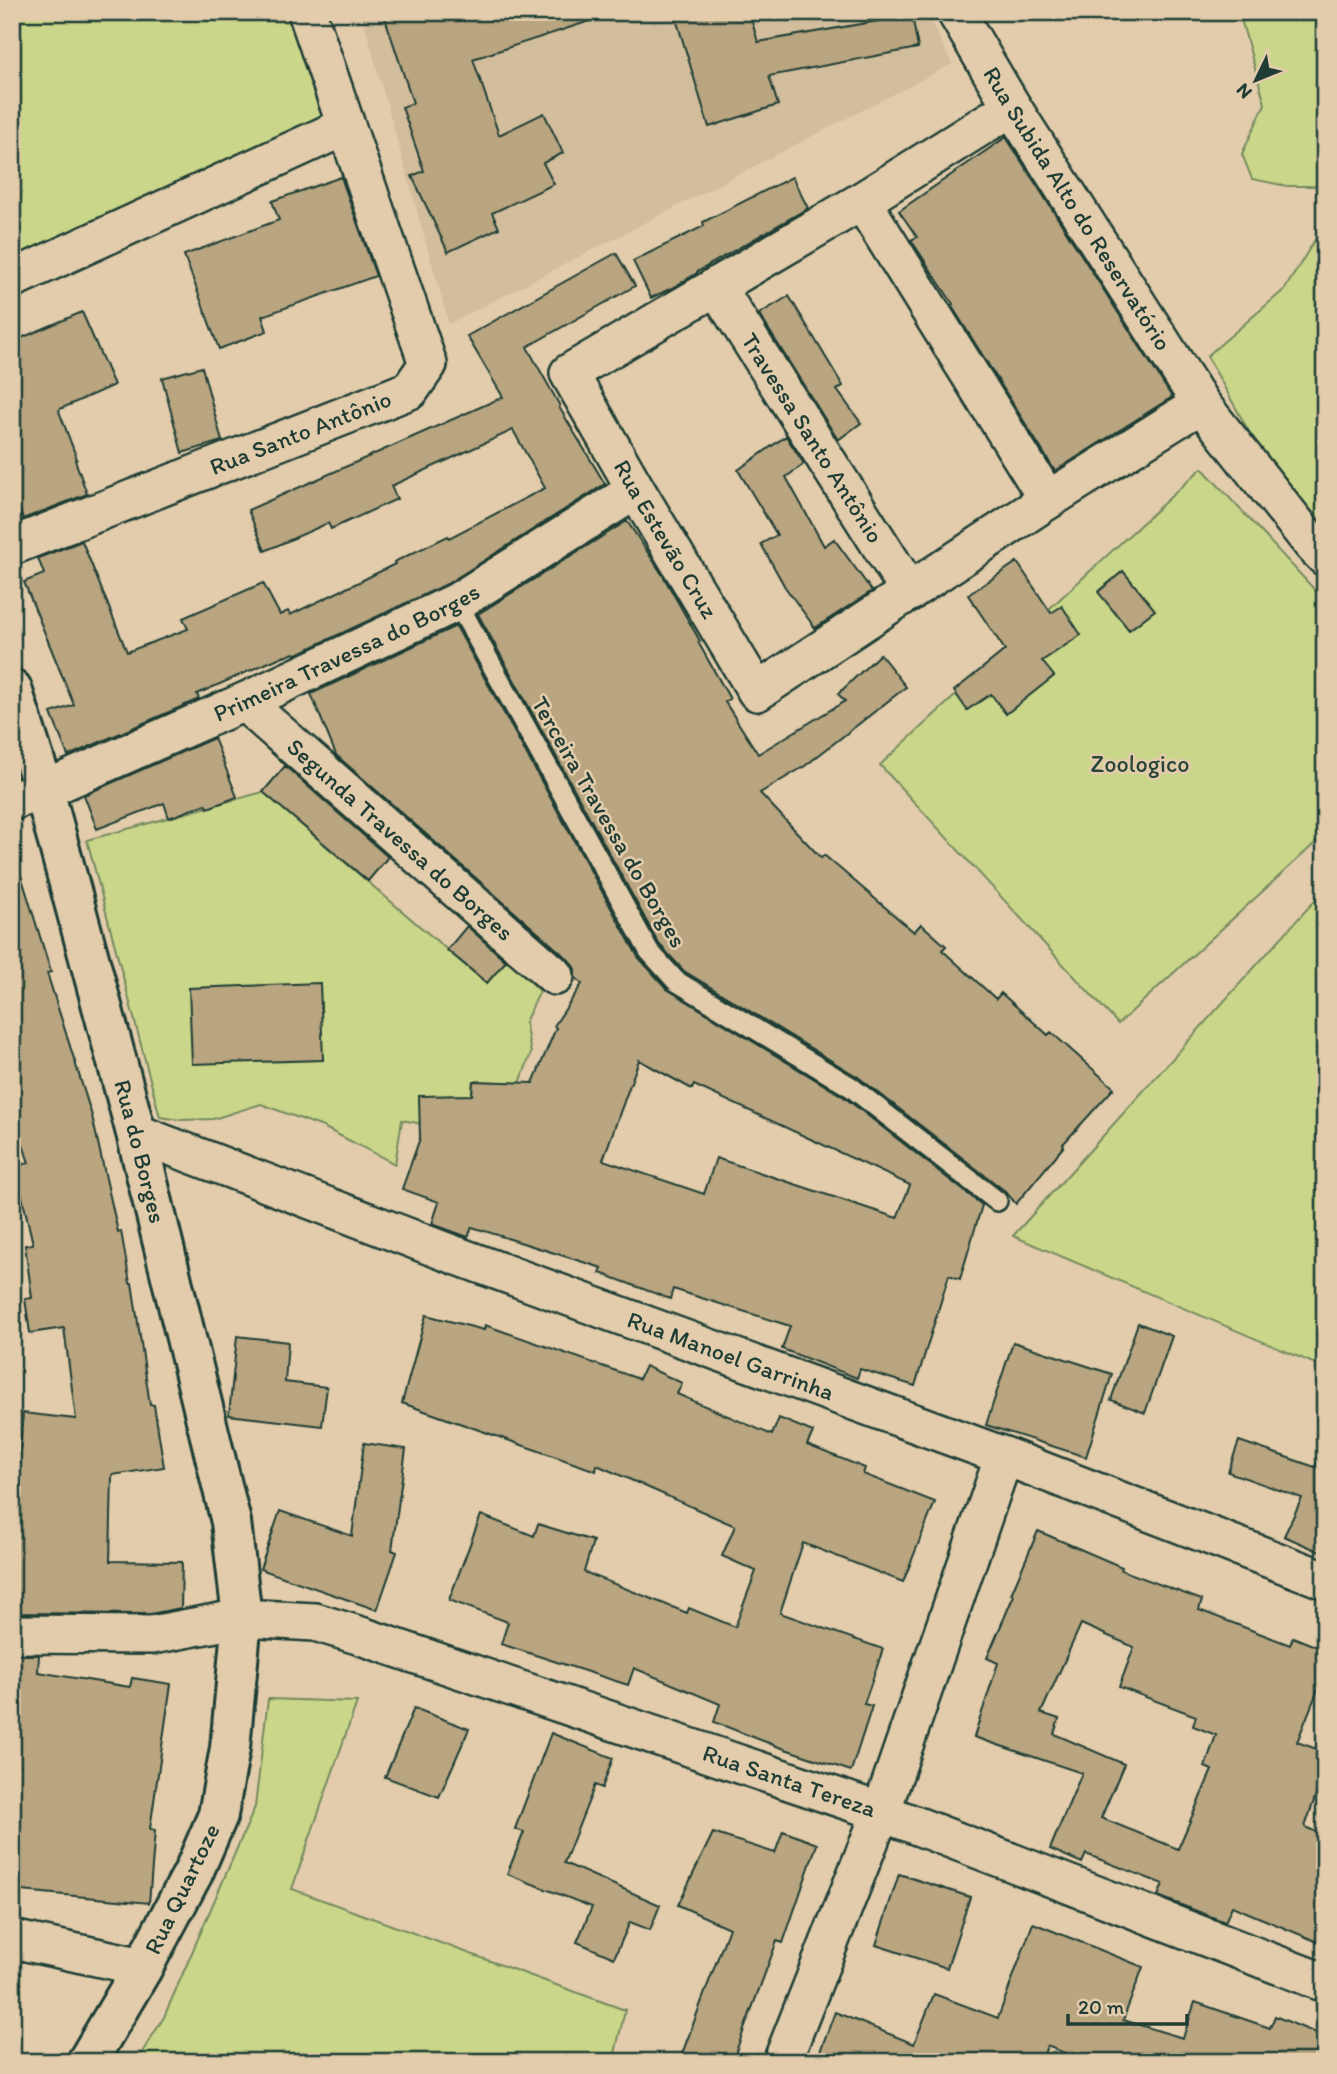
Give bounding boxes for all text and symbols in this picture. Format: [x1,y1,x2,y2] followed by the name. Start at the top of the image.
[1222,46,1292,116] north arrow
[977,61,1178,356] street label: Rua Subida Alto do Reservatório
[1231,79,1257,104] text: N
[735,327,890,548] street label: Travessa Santo Antônio
[205,384,395,481] street label: Rua Santo Antônio
[608,454,725,624] street label: Rua Estevão Cruz
[209,577,485,728] street label: Primeira Travessa do Borges
[526,691,693,952] street label: Terceira Travessa do Borges
[281,732,520,947] street label: Segunda Travessa do Borges
[1091,749,1189,778] park label: Zoologico
[108,1076,173,1226] street label: Rua do Borges
[623,1304,838,1407] street label: Rua Manoel Garrinha
[699,1738,880,1823] street label: Rua Santa Tereza
[137,1819,226,1959] street label: Rua Quartoze
[1068,1983,1186,2027] scale bar
[1078,1994,1125,2019] text: 20 m

